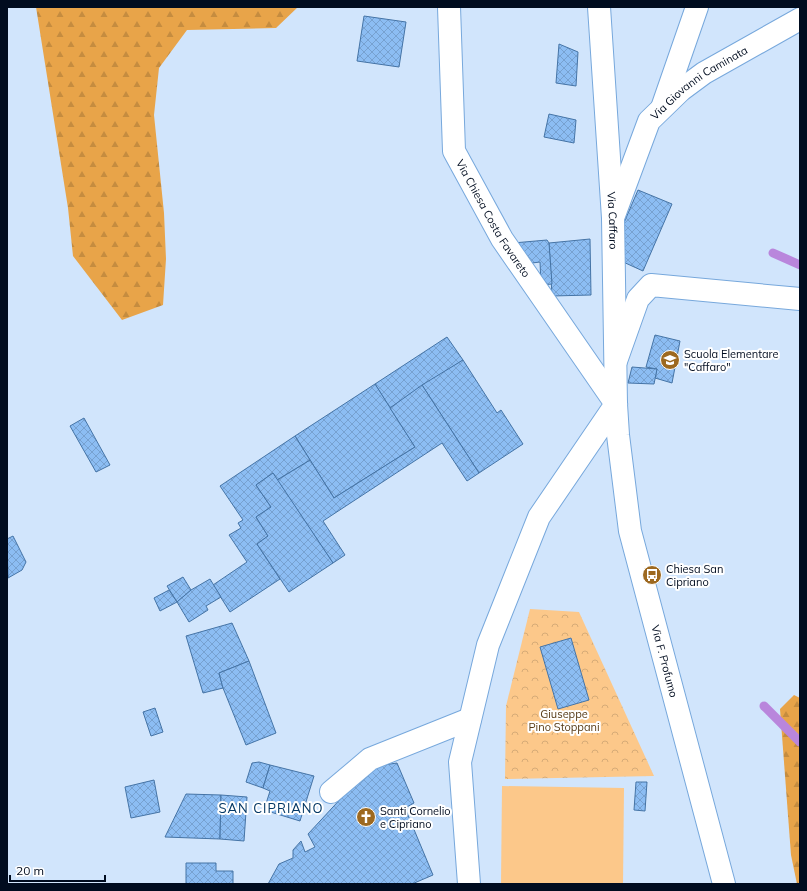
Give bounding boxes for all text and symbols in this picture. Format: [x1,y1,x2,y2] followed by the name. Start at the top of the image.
[648,43,750,123] street label: Via Giovanni Caminata
[453,157,533,280] street label: Via Chiesa Costa Favareto
[604,191,621,250] street label: Via Caffaro
[684,347,779,374] place label: Scuola Elementare "Caffaro"
[659,349,681,371] school or university icon: Scuola Elementare "Caffaro"
[666,562,723,589] place label: Chiesa San Cipriano
[641,564,663,586] bus stop icon: Chiesa San Cipriano
[648,623,681,699] street label: Via F. Profumo
[528,707,600,734] park label: Giuseppe Pino Stoppani
[218,800,324,816] district label: SAN CIPRIANO
[380,804,451,831] place label: Santi Cornelio e Cipriano
[355,806,377,828] church icon: Santi Cornelio e Cipriano
[10,857,105,883] scale bar
[16,863,44,878] text: 20 m

